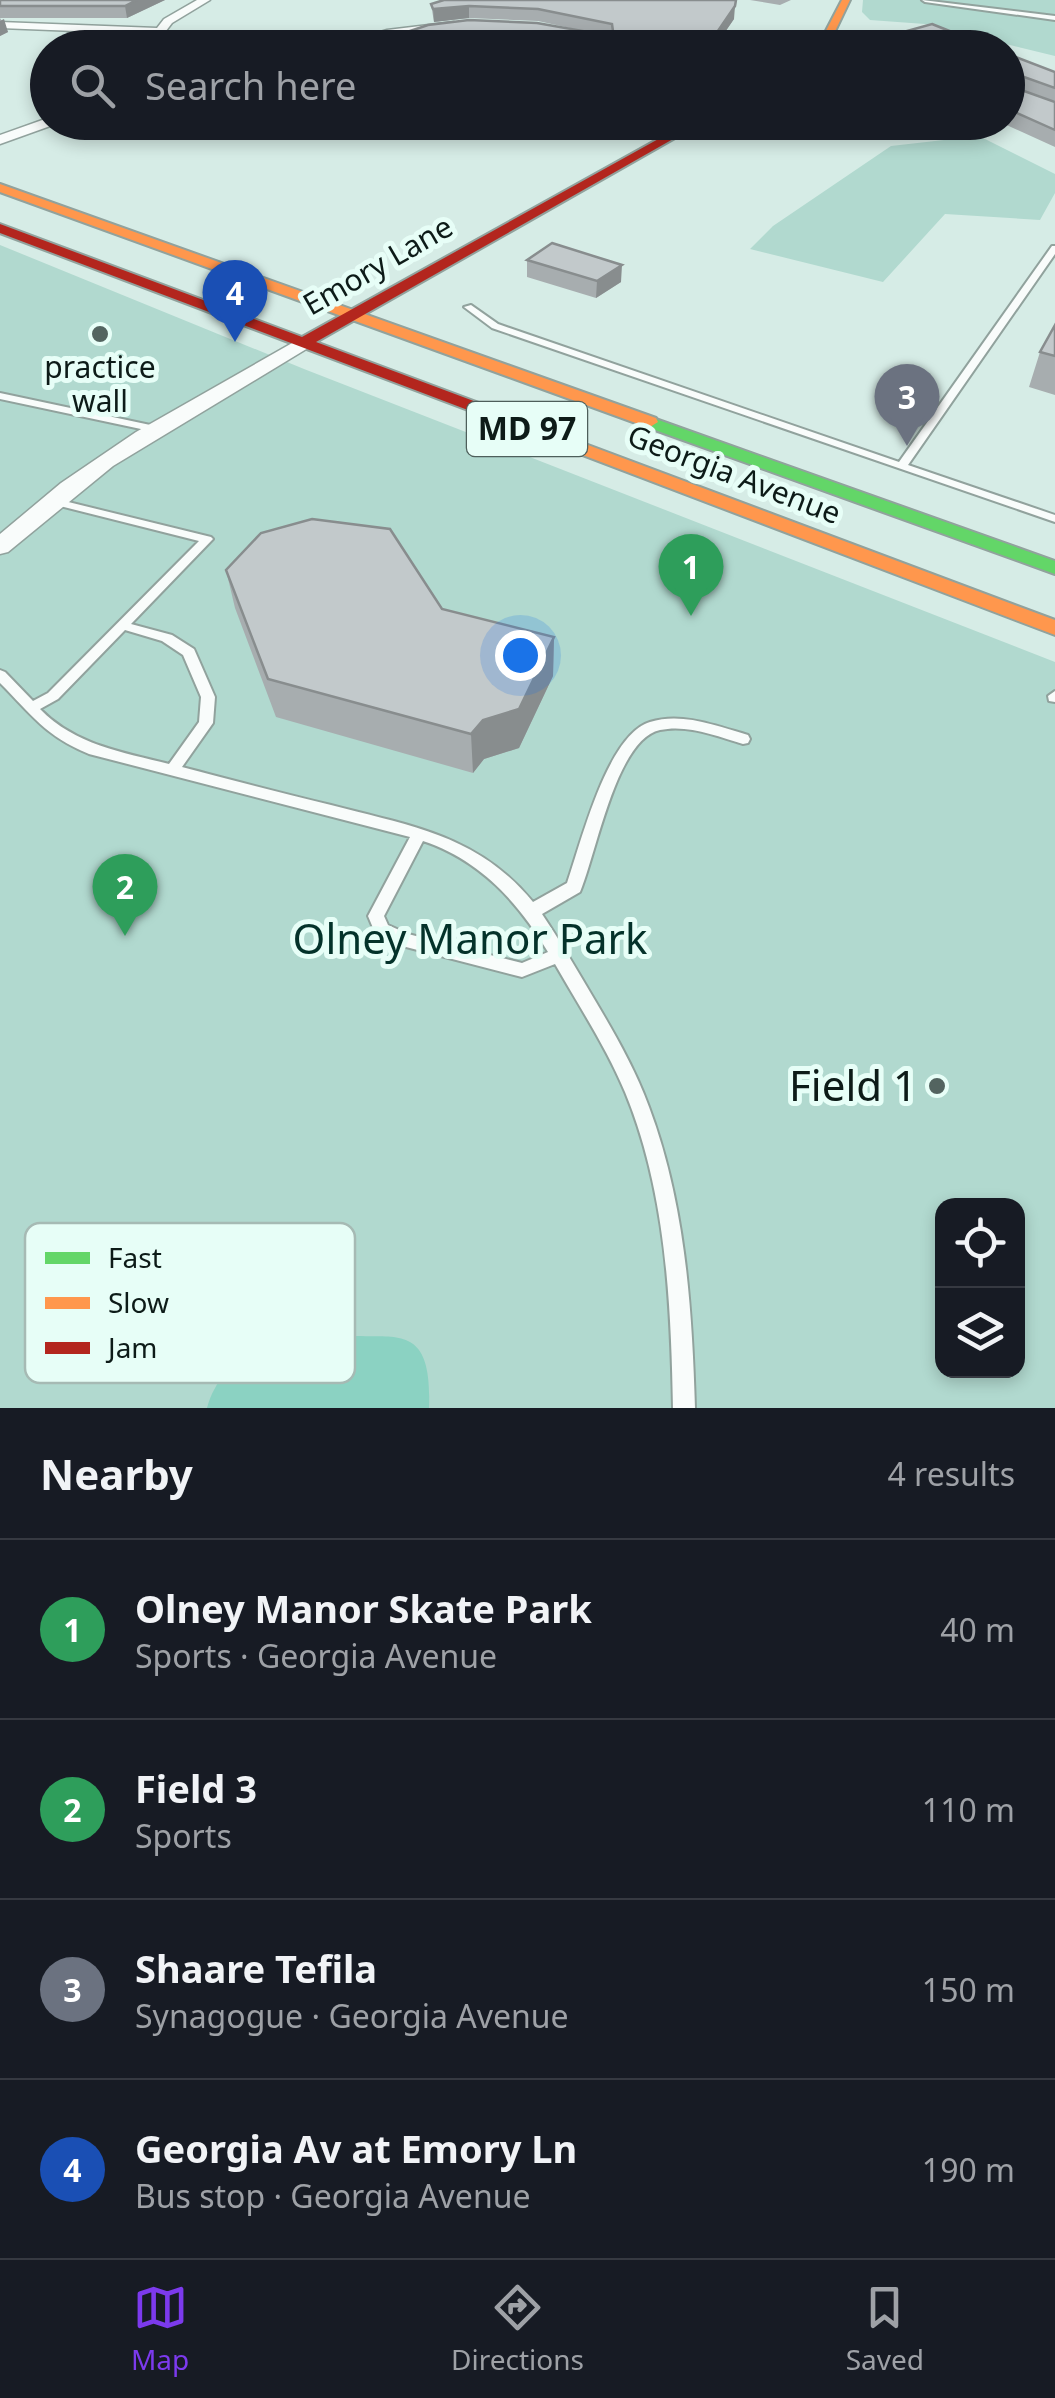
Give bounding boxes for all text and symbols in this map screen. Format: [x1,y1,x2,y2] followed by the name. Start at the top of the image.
[30,30,1025,140] search box
[65,58,120,113] icon: search
[145,59,356,111] text: Search here
[295,205,460,324] street label: Emory Lane
[202,260,268,342] pin: 4
[89,323,111,345] marker: practice wall
[44,346,156,421] place label: practice wall
[874,364,940,446] pin: 3
[467,402,587,456] road number: MD 97
[622,414,847,533] street label: Georgia Avenue
[658,534,724,616] pin: 1
[495,630,546,681] your location
[92,854,158,936] pin: 2
[293,909,648,966] park label: Olney Manor Park
[789,1056,917,1113] place label: Field 1
[926,1075,948,1097] marker: Field 1
[935,1198,1025,1378] map controls
[935,1198,1025,1288] button: locate
[25,1223,355,1383] legend
[108,1238,162,1276] text: Fast
[108,1283,169,1321] text: Slow
[935,1288,1025,1378] button: layers
[105,1328,158,1366] text: Jam
[40,1445,193,1502] text: Nearby
[888,1452,1015,1495] text: 4 results
[135,1582,592,1634] text: Olney Manor Skate Park
[63,1608,82,1651] text: 1
[940,1608,1015,1651] text: 40 m
[135,1634,497,1677] text: Sports · Georgia Avenue
[135,1762,257,1814] text: Field 3
[63,1788,82,1831] text: 2
[922,1788,1015,1831] text: 110 m
[135,1814,232,1857] text: Sports
[135,1942,377,1994] text: Shaare Tefila
[63,1968,82,2011] text: 3
[922,1968,1015,2011] text: 150 m
[135,1994,569,2037] text: Synagogue · Georgia Avenue
[135,2122,577,2174] text: Georgia Av at Emory Ln
[63,2148,82,2191] text: 4
[922,2148,1015,2191] text: 190 m
[135,2174,531,2217] text: Bus stop · Georgia Avenue
[131,2280,189,2378] tab: Map
[451,2280,584,2378] tab: Directions
[846,2280,924,2378] tab: Saved

